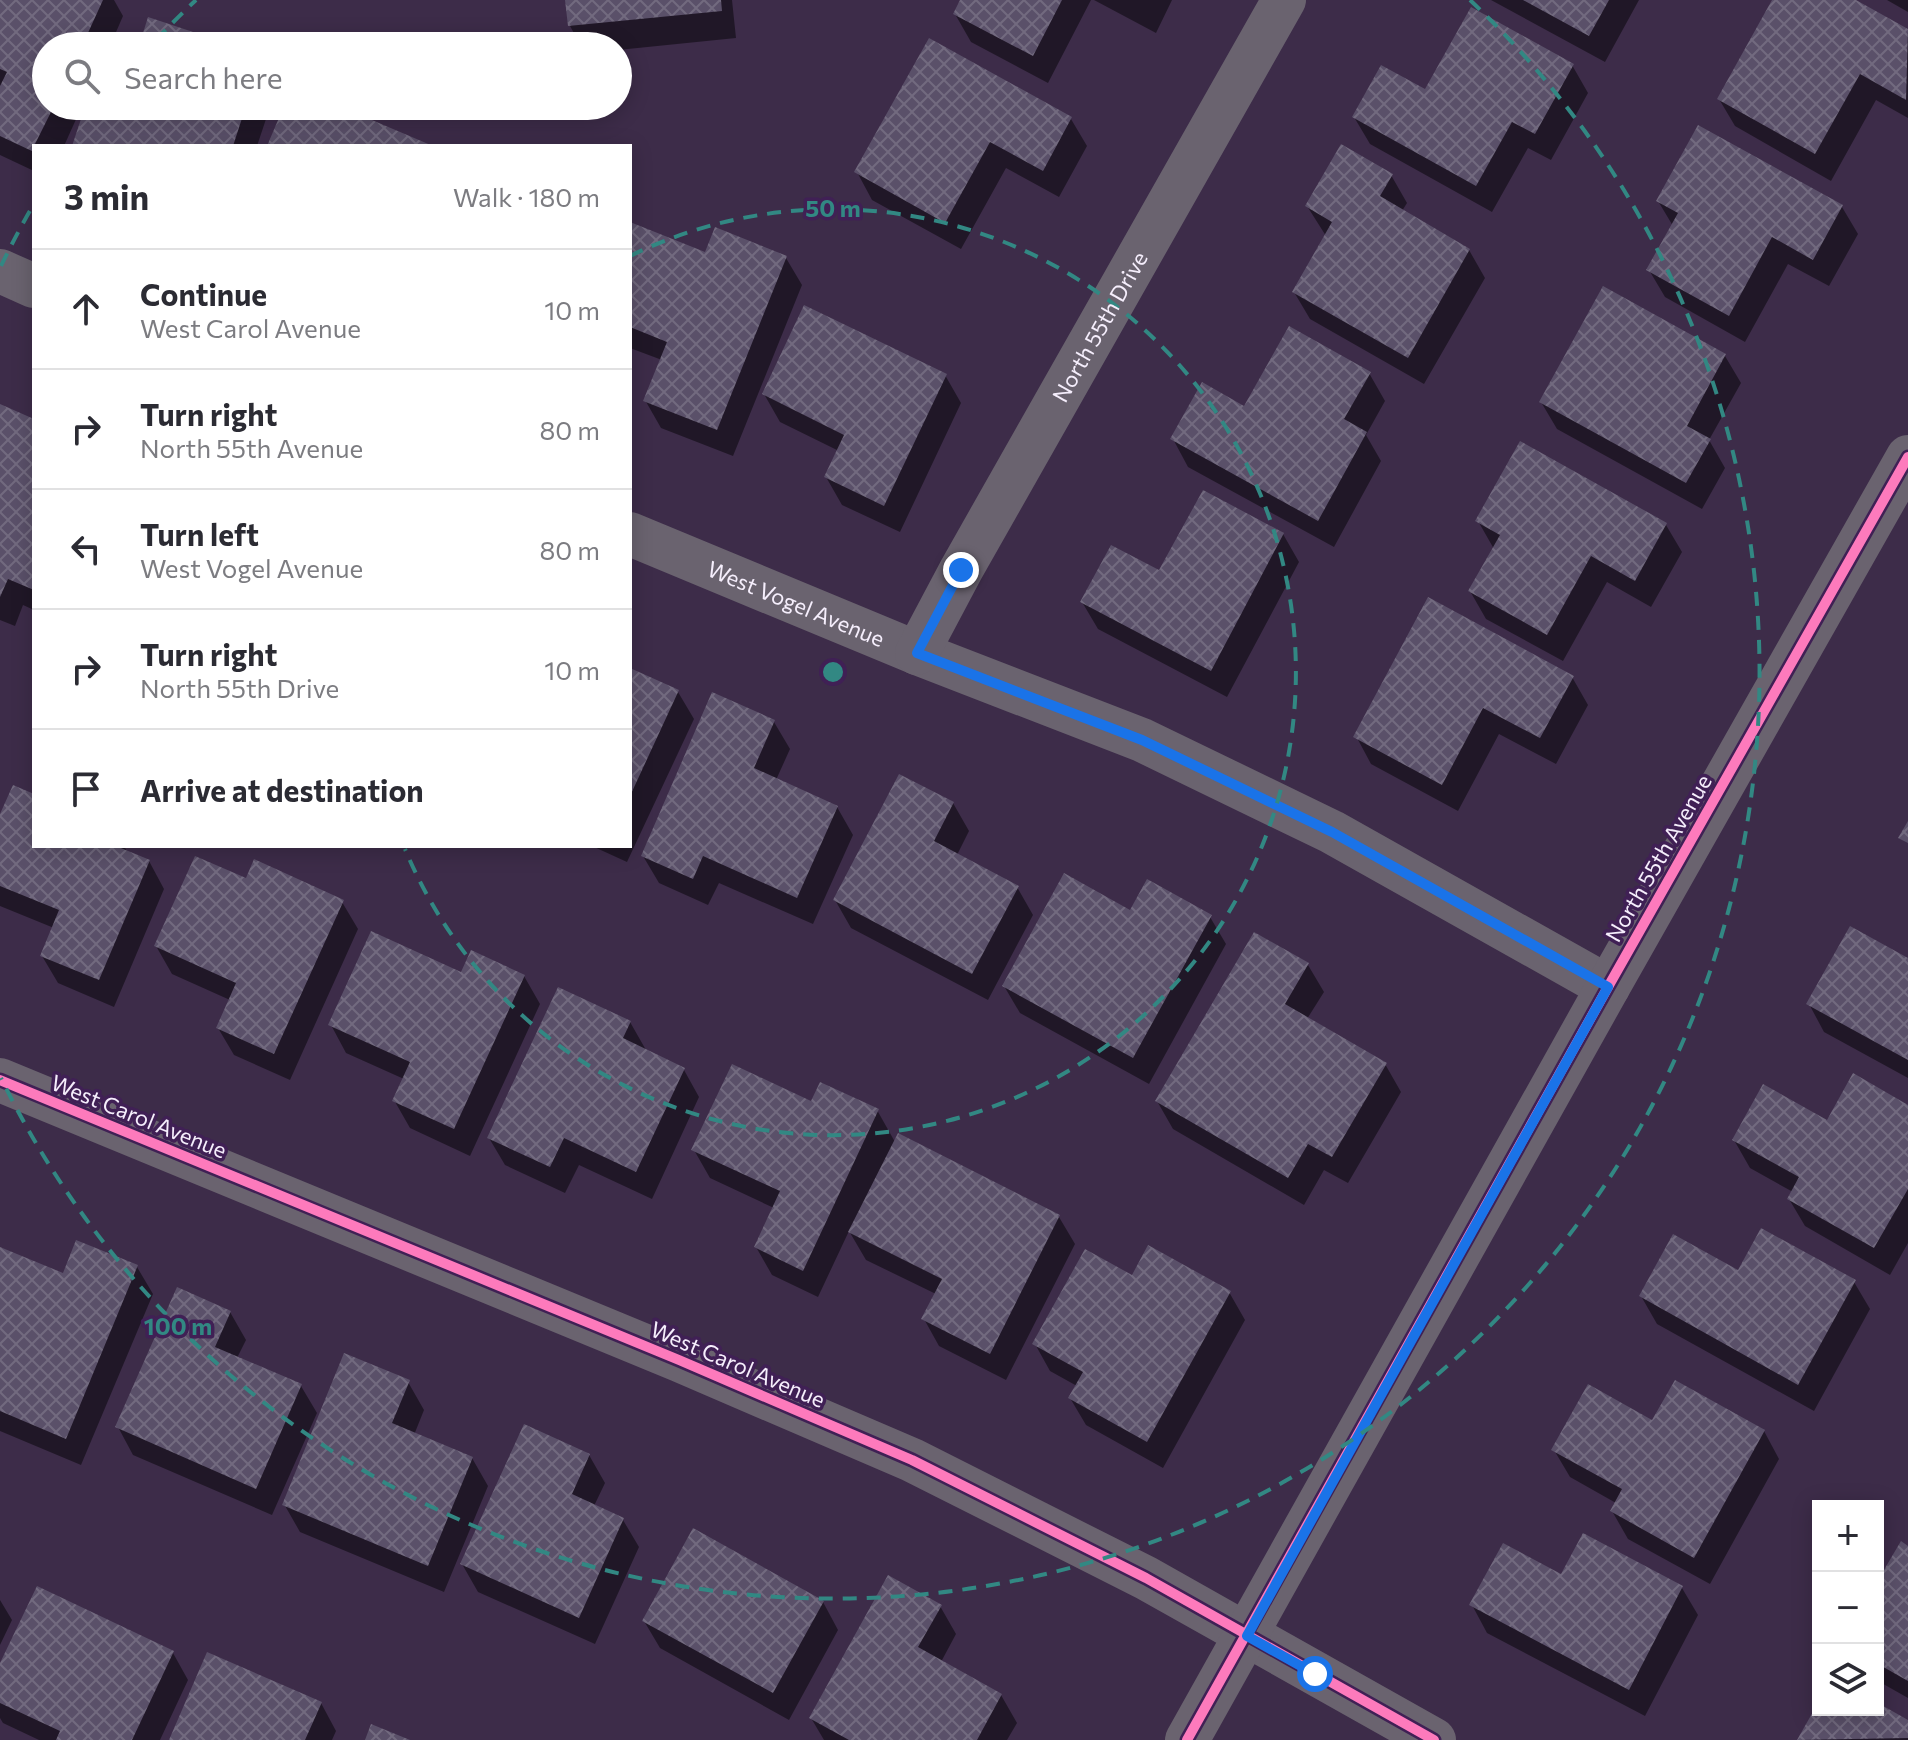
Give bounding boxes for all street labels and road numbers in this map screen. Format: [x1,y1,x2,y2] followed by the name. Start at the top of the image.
[1046,246,1152,406] street label: North 55th Drive
[704,554,889,652] street label: West Vogel Avenue
[1599,769,1717,947] street label: North 55th Avenue
[47,1068,231,1164] street label: West Carol Avenue
[647,1315,829,1413] street label: West Carol Avenue

